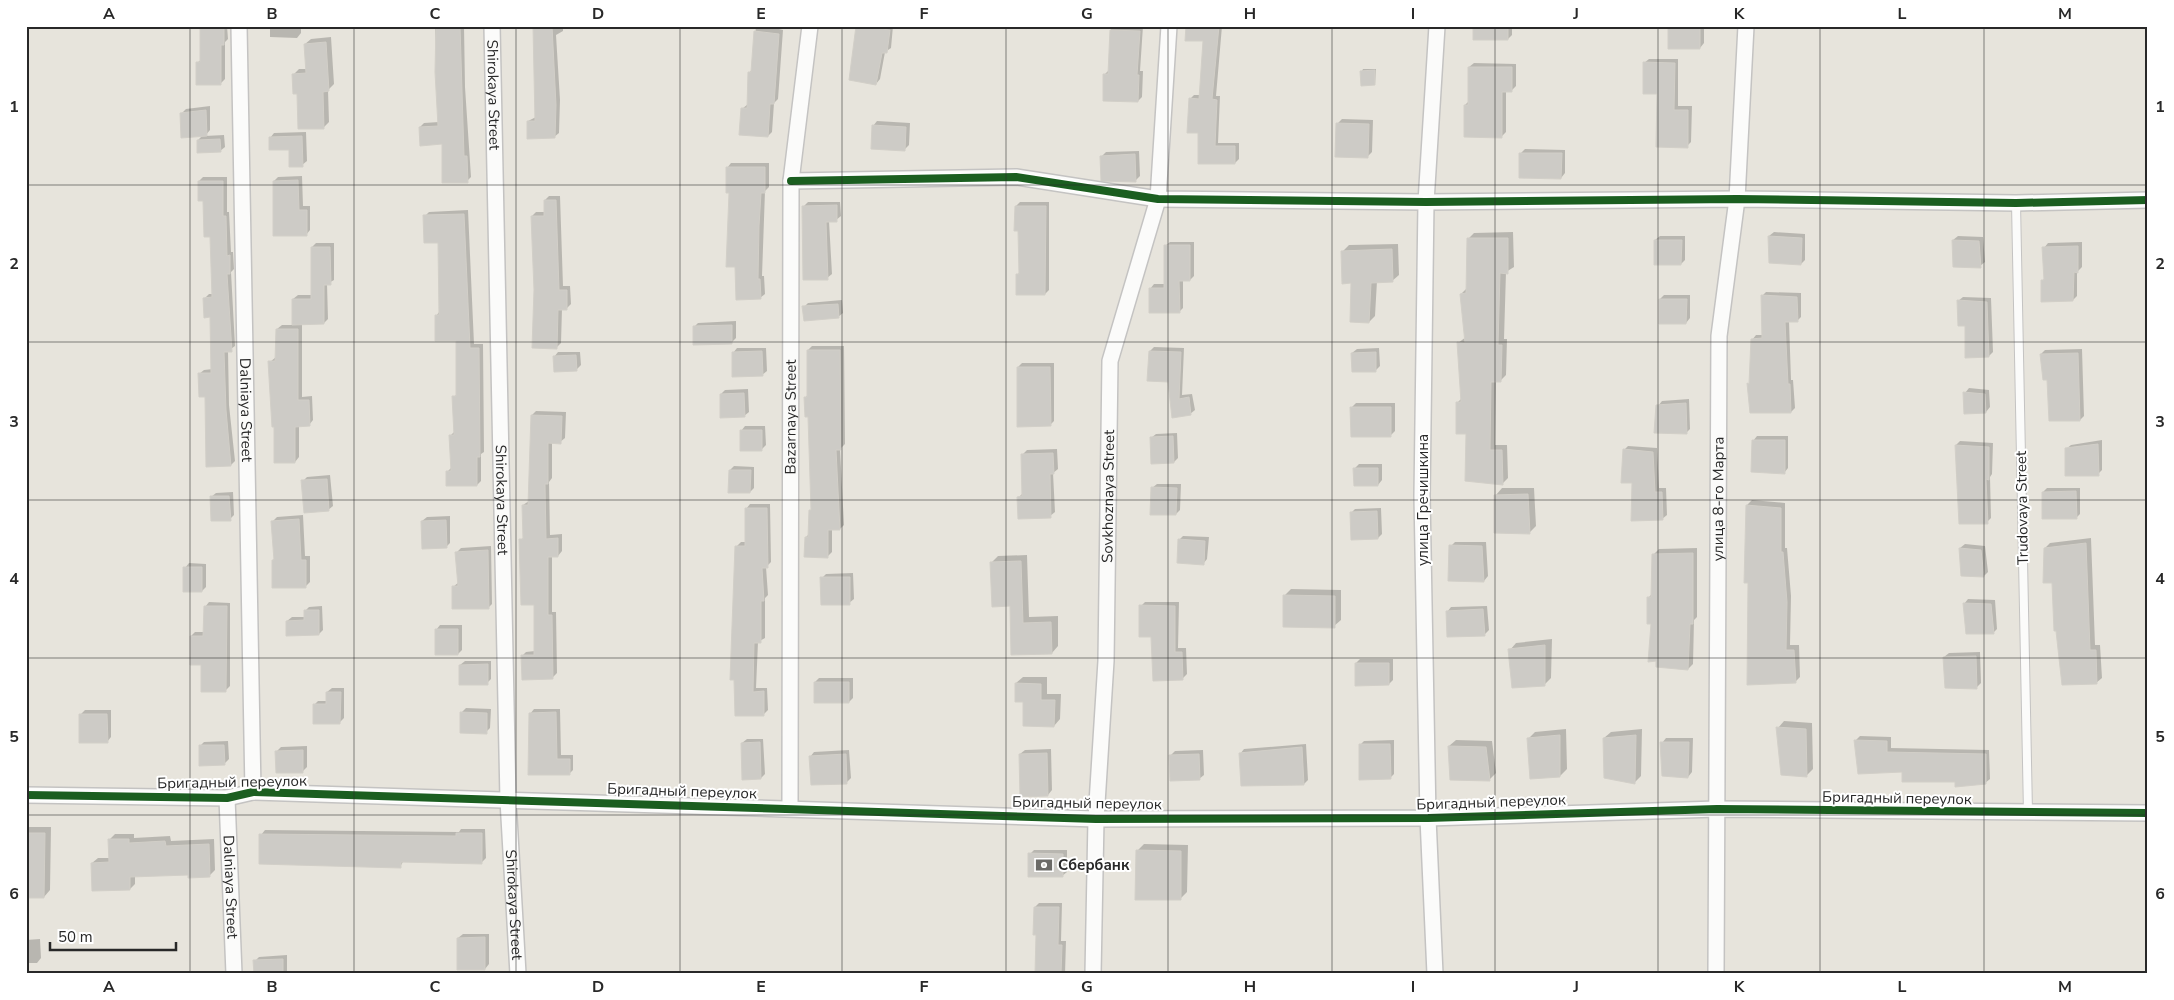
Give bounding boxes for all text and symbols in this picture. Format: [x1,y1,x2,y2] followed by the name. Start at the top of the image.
[103,3,115,25] text: A
[266,3,278,25] text: B
[430,3,441,25] text: C
[592,3,604,25] text: D
[756,3,766,25] text: E
[920,3,929,25] text: F
[1081,3,1093,25] text: G
[1244,3,1256,25] text: H
[1411,3,1415,25] text: I
[1572,3,1579,25] text: J
[1734,3,1746,25] text: K
[1898,3,1907,25] text: L
[2058,3,2072,25] text: M
[482,40,505,151] street label: Shirokaya Street
[9,96,19,118] text: 1
[2155,96,2165,118] text: 1
[9,253,19,275] text: 2
[2155,253,2165,275] text: 2
[235,358,257,463] street label: Dalniaya Street
[781,359,801,475] street label: Bazarnaya Street
[9,411,19,433] text: 3
[2155,411,2165,433] text: 3
[1097,429,1119,563] street label: Sovkhoznaya Street
[1413,434,1433,566] street label: улица Гречишкина
[1708,437,1729,561] street label: улица 8-го Марта
[491,444,513,556] street label: Shirokaya Street
[2011,450,2033,565] street label: Trudovaya Street
[9,568,19,590] text: 4
[2155,568,2165,590] text: 4
[9,726,19,748] text: 5
[2155,726,2165,748] text: 5
[157,771,307,793] street label: Бригадный переулок
[607,778,757,804] street label: Бригадный переулок
[1822,787,1972,809] street label: Бригадный переулок
[1416,789,1566,815] street label: Бригадный переулок
[1012,792,1162,814] street label: Бригадный переулок
[218,835,243,940] street label: Dalniaya Street
[501,849,527,961] street label: Shirokaya Street
[1034,855,1054,875] bank icon: Сбербанк
[1058,855,1130,875] place label: Сбербанк
[9,883,19,905] text: 6
[2155,883,2165,905] text: 6
[50,920,176,952] scale bar
[58,927,93,947] text: 50 m
[103,976,115,998] text: A
[266,976,278,998] text: B
[430,976,441,998] text: C
[592,976,604,998] text: D
[756,976,766,998] text: E
[920,976,929,998] text: F
[1081,976,1093,998] text: G
[1244,976,1256,998] text: H
[1411,976,1415,998] text: I
[1572,976,1579,998] text: J
[1734,976,1746,998] text: K
[1898,976,1907,998] text: L
[2058,976,2072,998] text: M

